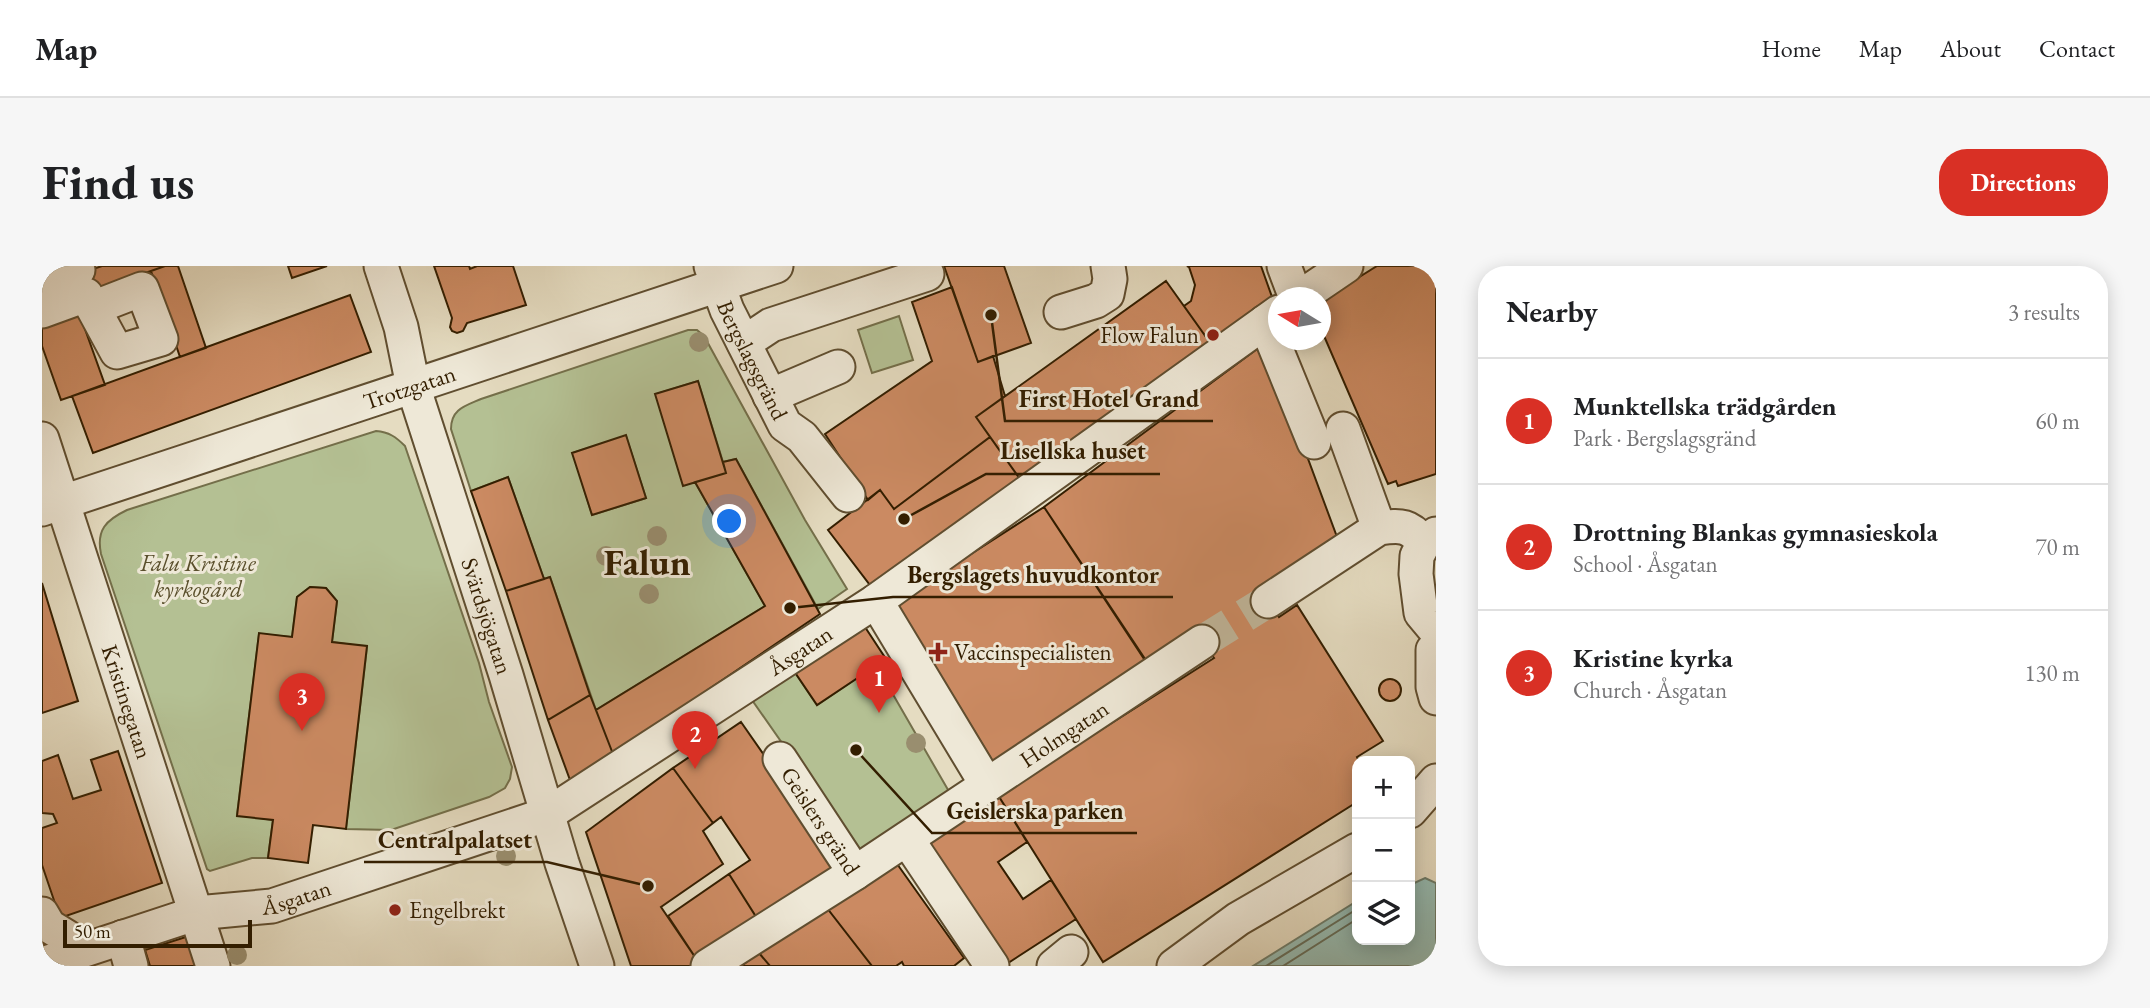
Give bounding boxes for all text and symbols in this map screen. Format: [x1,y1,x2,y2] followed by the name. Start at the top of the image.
[35,27,97,70] text: Map
[1761,33,1821,64] text: Home
[1859,33,1902,64] text: Map
[1940,33,2001,64] text: About
[2039,33,2115,64] text: Contact
[1939,149,2108,216] button: Directions
[42,150,194,214] text: Find us
[1268,287,1331,350] north arrow
[1506,292,1598,331] text: Nearby
[710,296,795,425] street label: Bergslagsgränd
[2008,297,2080,327] text: 3 results
[1100,320,1199,350] place label: Flow Falun
[1205,327,1221,343] marker: Flow Falun
[359,358,460,417] street label: Trotzgatan
[1005,376,1213,421] callout: First Hotel Grand
[1019,383,1200,414] text: First Hotel Grand
[1573,389,1837,423] text: Munktellska trädgården
[1523,406,1535,436] text: 1
[2035,406,2080,436] text: 60 m
[1573,423,1756,453] text: Park · Bergslagsgränd
[986,429,1160,474] callout: Lisellska huset
[1000,435,1146,466] text: Lisellska huset
[712,504,746,538] your location
[1573,515,1938,549] text: Drottning Blankas gymnasieskola
[1523,532,1535,562] text: 2
[2035,532,2080,562] text: 70 m
[603,538,691,586] district label: Falun
[139,548,257,604] park label: Falu Kristine kyrkogård
[1573,549,1718,579] text: School · Åsgatan
[893,552,1173,597] callout: Bergslagets huvudkontor
[454,554,520,678] street label: Svärdsjögatan
[907,559,1159,591] text: Bergslagets huvudkontor
[761,618,838,683] street label: Åsgatan
[954,637,1112,667] place label: Vaccinspecialisten
[95,641,160,762] street label: Kristinegatan
[1573,641,1733,675] text: Kristine kyrka
[928,642,948,662] marker: Vaccinspecialisten
[856,655,902,713] pin: 1
[1523,658,1535,688] text: 3
[2024,658,2080,688] text: 130 m
[279,673,325,731] pin: 3
[1573,675,1727,705] text: Church · Åsgatan
[1014,693,1114,774] street label: Holmgatan
[672,711,718,769] pin: 2
[1352,756,1415,945] map controls
[1352,756,1415,819] button: +
[774,761,867,881] street label: Geislers gränd
[932,788,1137,833] callout: Geislerska parken
[946,795,1124,826] text: Geislerska parken
[364,817,547,862] callout: Centralpalatset
[1352,819,1415,882] button: −
[378,824,532,855] text: Centralpalatset
[260,872,335,922] street label: Åsgatan
[1352,882,1415,945] button: layers
[409,895,506,925] place label: Engelbrekt
[387,902,403,918] marker: Engelbrekt
[63,917,252,949] scale bar
[74,919,111,944] text: 50 m

